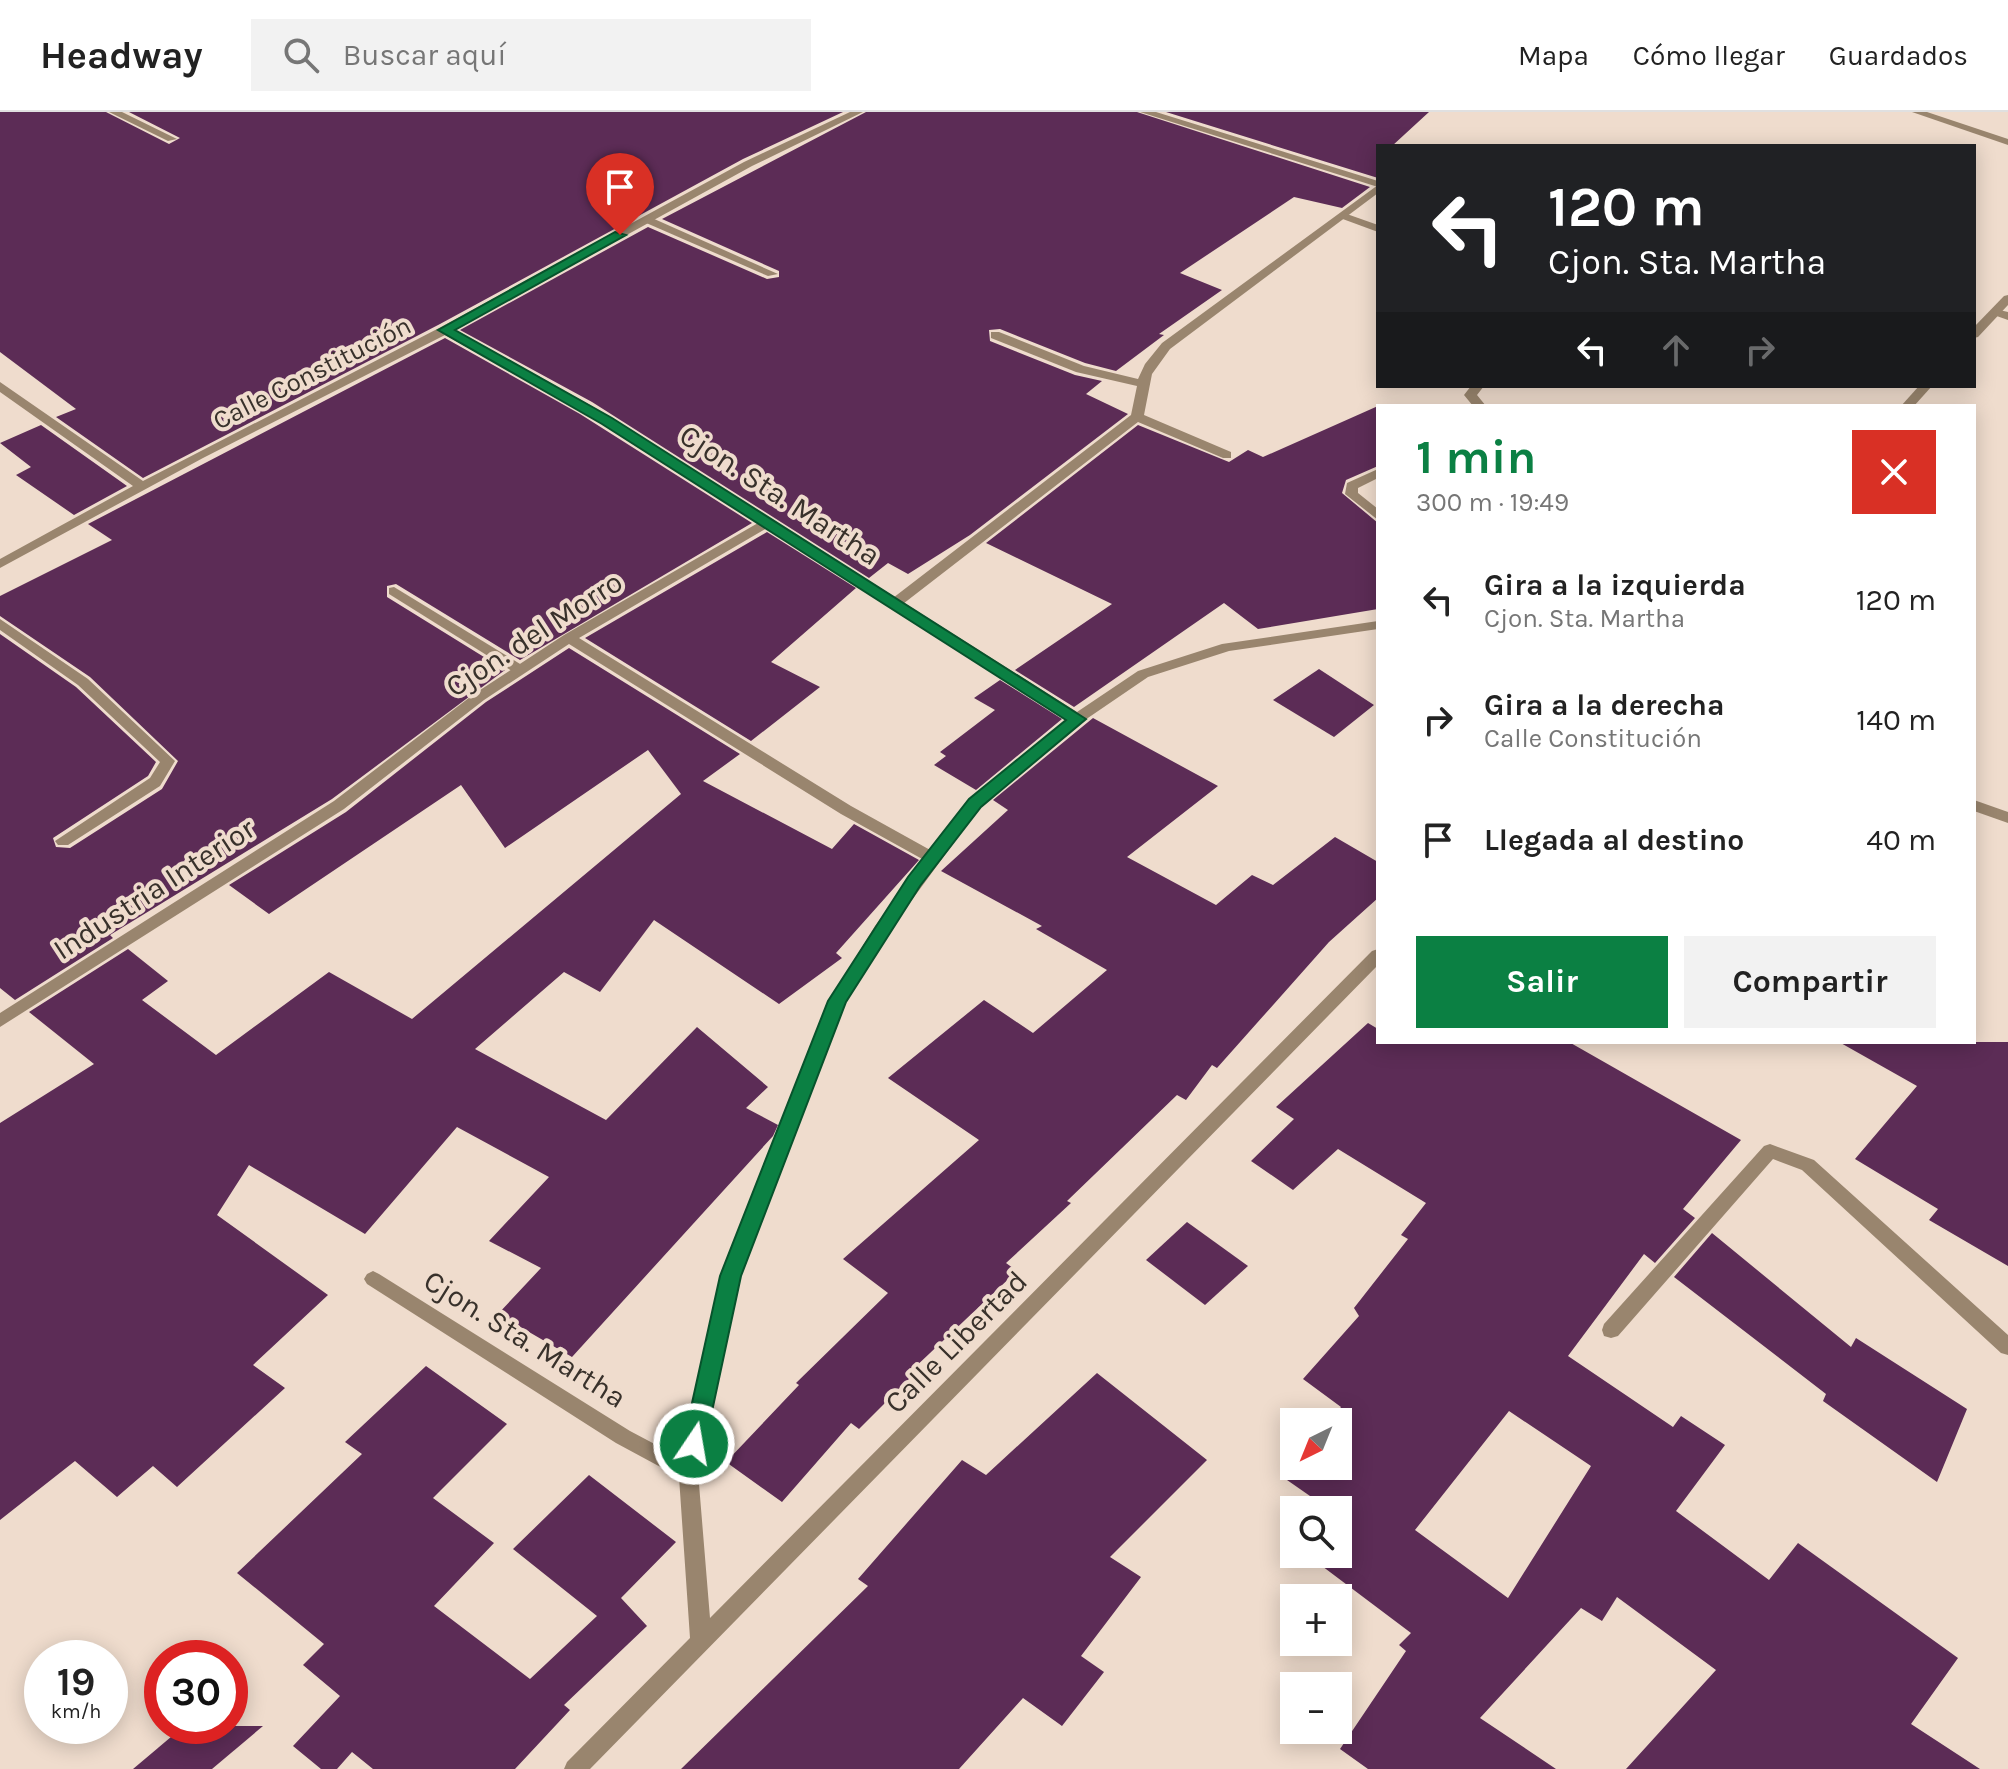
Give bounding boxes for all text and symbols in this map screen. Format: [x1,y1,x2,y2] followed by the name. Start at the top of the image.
[251,19,811,91] search box
[40,33,203,78] text: Headway
[279,33,323,77] icon: search
[343,37,506,73] text: Buscar aquí
[1518,39,1589,72] text: Mapa
[1633,39,1785,72] text: Cómo llegar
[1829,39,1968,72] text: Guardados
[586,153,654,235] pin
[598,165,642,209] icon: arrive
[1548,174,1705,239] text: 120 m
[1416,176,1520,280] icon: left
[1548,241,1826,283] text: Cjon. Sta. Martha
[208,310,416,436] street label: Calle Constitución
[1570,328,1614,372] icon: left
[1654,328,1698,372] icon: ahead
[1738,328,1782,372] icon: right
[673,417,887,573] street label: Cjon. Sta. Martha
[1416,429,1536,485] text: 1 min
[1852,430,1936,514] button: close
[1416,487,1569,518] text: 300 m · 19:49
[439,564,629,704] street label: Cjon. del Morro
[1484,567,1746,603] text: Gira a la izquierda
[1416,578,1460,622] icon: left
[1856,582,1936,618] text: 120 m
[1484,603,1685,634] text: Cjon. Sta. Martha
[1484,687,1725,723] text: Gira a la derecha
[1416,698,1460,742] icon: right
[1856,702,1936,738] text: 140 m
[1484,723,1702,754] text: Calle Constitución
[46,810,262,968] street label: Industria Interior
[1416,818,1460,862] icon: arrive
[1484,822,1744,858] text: Llegada al destino
[1866,822,1936,858] text: 40 m
[1416,936,1668,1028] button: Salir
[1684,936,1936,1028] button: Compartir
[417,1262,633,1416] street label: Cjon. Sta. Martha
[877,1263,1035,1421] street label: Calle Libertad
[652,1402,736,1486] position arrow
[1280,1408,1352,1480] north arrow
[1280,1408,1352,1744] map controls
[1280,1496,1352,1568] button: search
[1280,1584,1352,1656] button: +
[144,1640,248,1744] speed limit sign: 30
[57,1658,95,1705] text: 19
[1280,1672,1352,1744] button: −
[51,1700,101,1723] text: km/h

